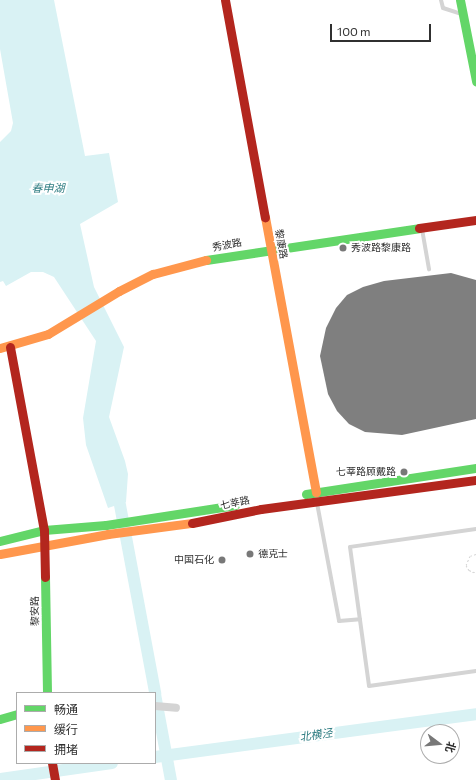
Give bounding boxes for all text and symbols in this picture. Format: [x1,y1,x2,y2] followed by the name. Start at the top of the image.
[332,16,433,42] scale bar
[337,24,371,38] text: 100 m
[32,181,64,195] water label: 春申湖
[272,228,290,260] street label: 黎康路
[211,236,243,254] street label: 秀波路
[351,242,411,254] place label: 秀波路黎康路
[338,243,348,253] marker: 秀波路黎康路
[336,466,396,478] place label: 七莘路顾戴路
[399,467,409,477] marker: 七莘路顾戴路
[219,494,251,512] street label: 七莘路
[258,548,288,560] place label: 德克士
[245,549,255,559] marker: 德克士
[174,554,214,566] place label: 中国石化
[217,555,227,565] marker: 中国石化
[29,596,41,626] street label: 黎安路
[16,692,156,764] legend
[54,702,78,716] text: 畅通
[54,722,78,736] text: 缓行
[420,724,460,764] north arrow
[299,726,333,744] water label: 北横泾
[443,740,459,754] text: 北
[54,742,78,756] text: 拥堵

